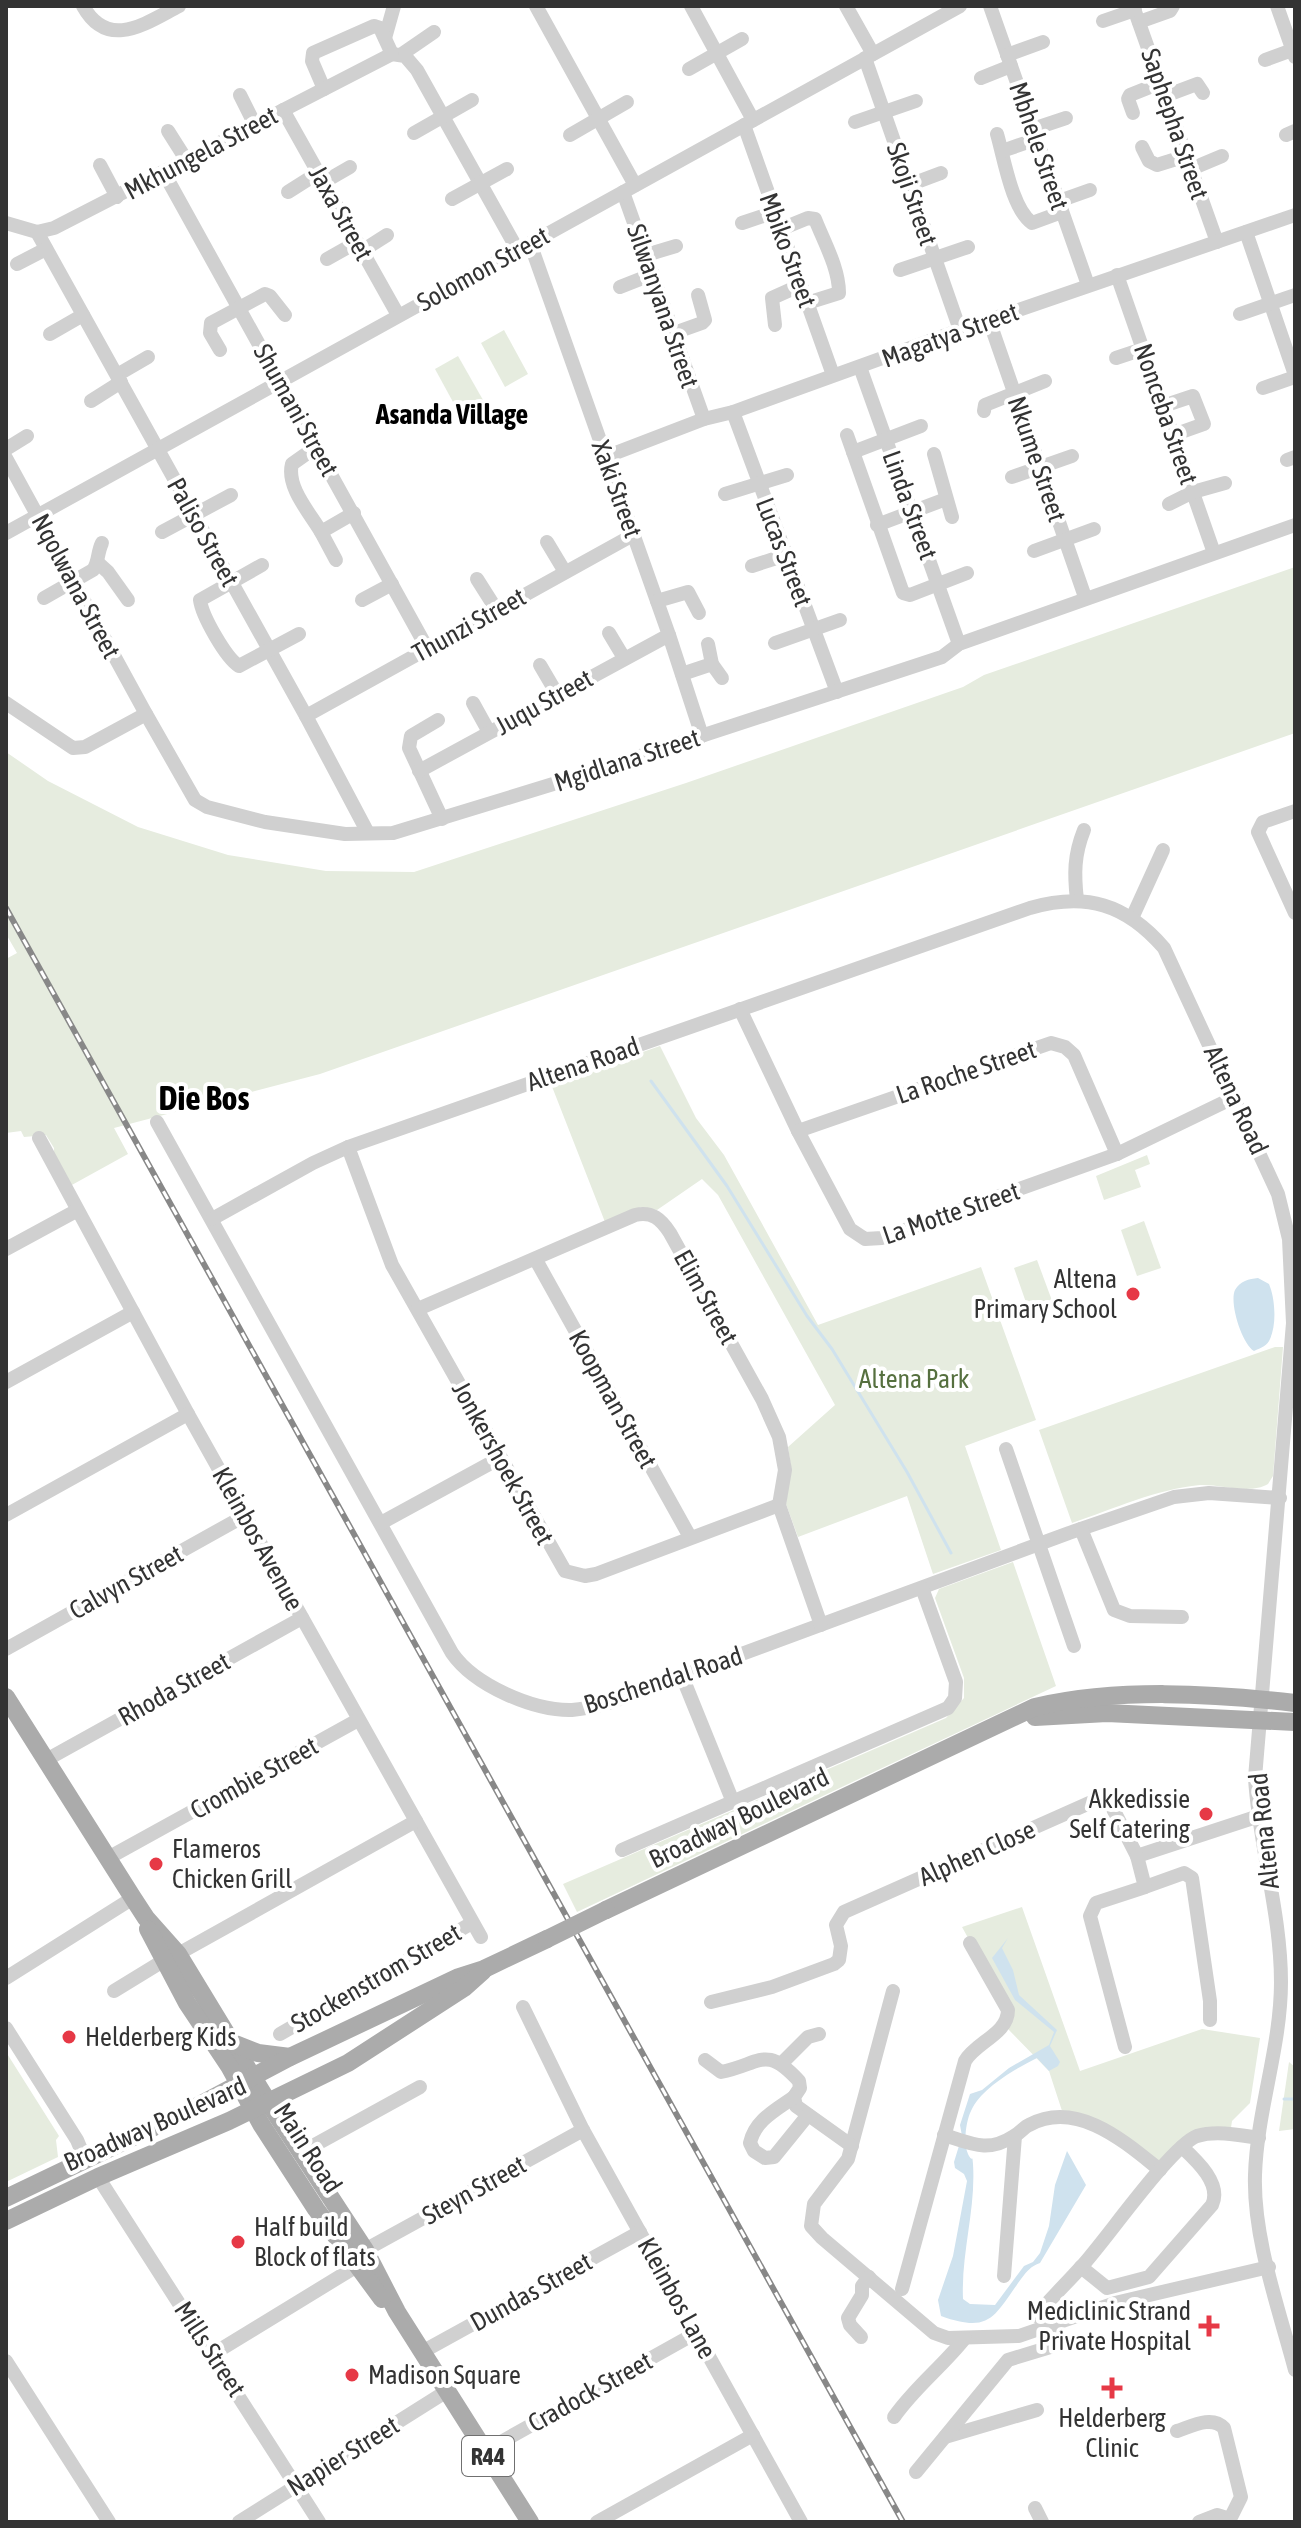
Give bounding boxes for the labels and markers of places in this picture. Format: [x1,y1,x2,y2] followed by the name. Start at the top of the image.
[973,1264,1117,1324] place label: Altena Primary School
[1124,1285,1142,1303] marker: Altena Primary School
[1069,1784,1191,1844] place label: Akkedissie Self Catering
[1197,1805,1215,1823] marker: Akkedissie Self Catering
[172,1834,292,1894] place label: Flameros Chicken Grill
[147,1855,165,1873] marker: Flameros Chicken Grill
[85,2022,236,2052] place label: Helderberg Kids
[60,2028,78,2046] marker: Helderberg Kids
[254,2212,376,2272] place label: Half build Block of flats
[229,2233,247,2251] marker: Half build Block of flats
[1027,2296,1191,2356] place label: Mediclinic Strand Private Hospital
[1198,2315,1220,2337] marker: Mediclinic Strand Private Hospital
[368,2360,521,2390] place label: Madison Square
[343,2366,361,2384] marker: Madison Square
[1101,2377,1123,2399] marker: Helderberg Clinic
[1058,2403,1167,2463] place label: Helderberg Clinic

